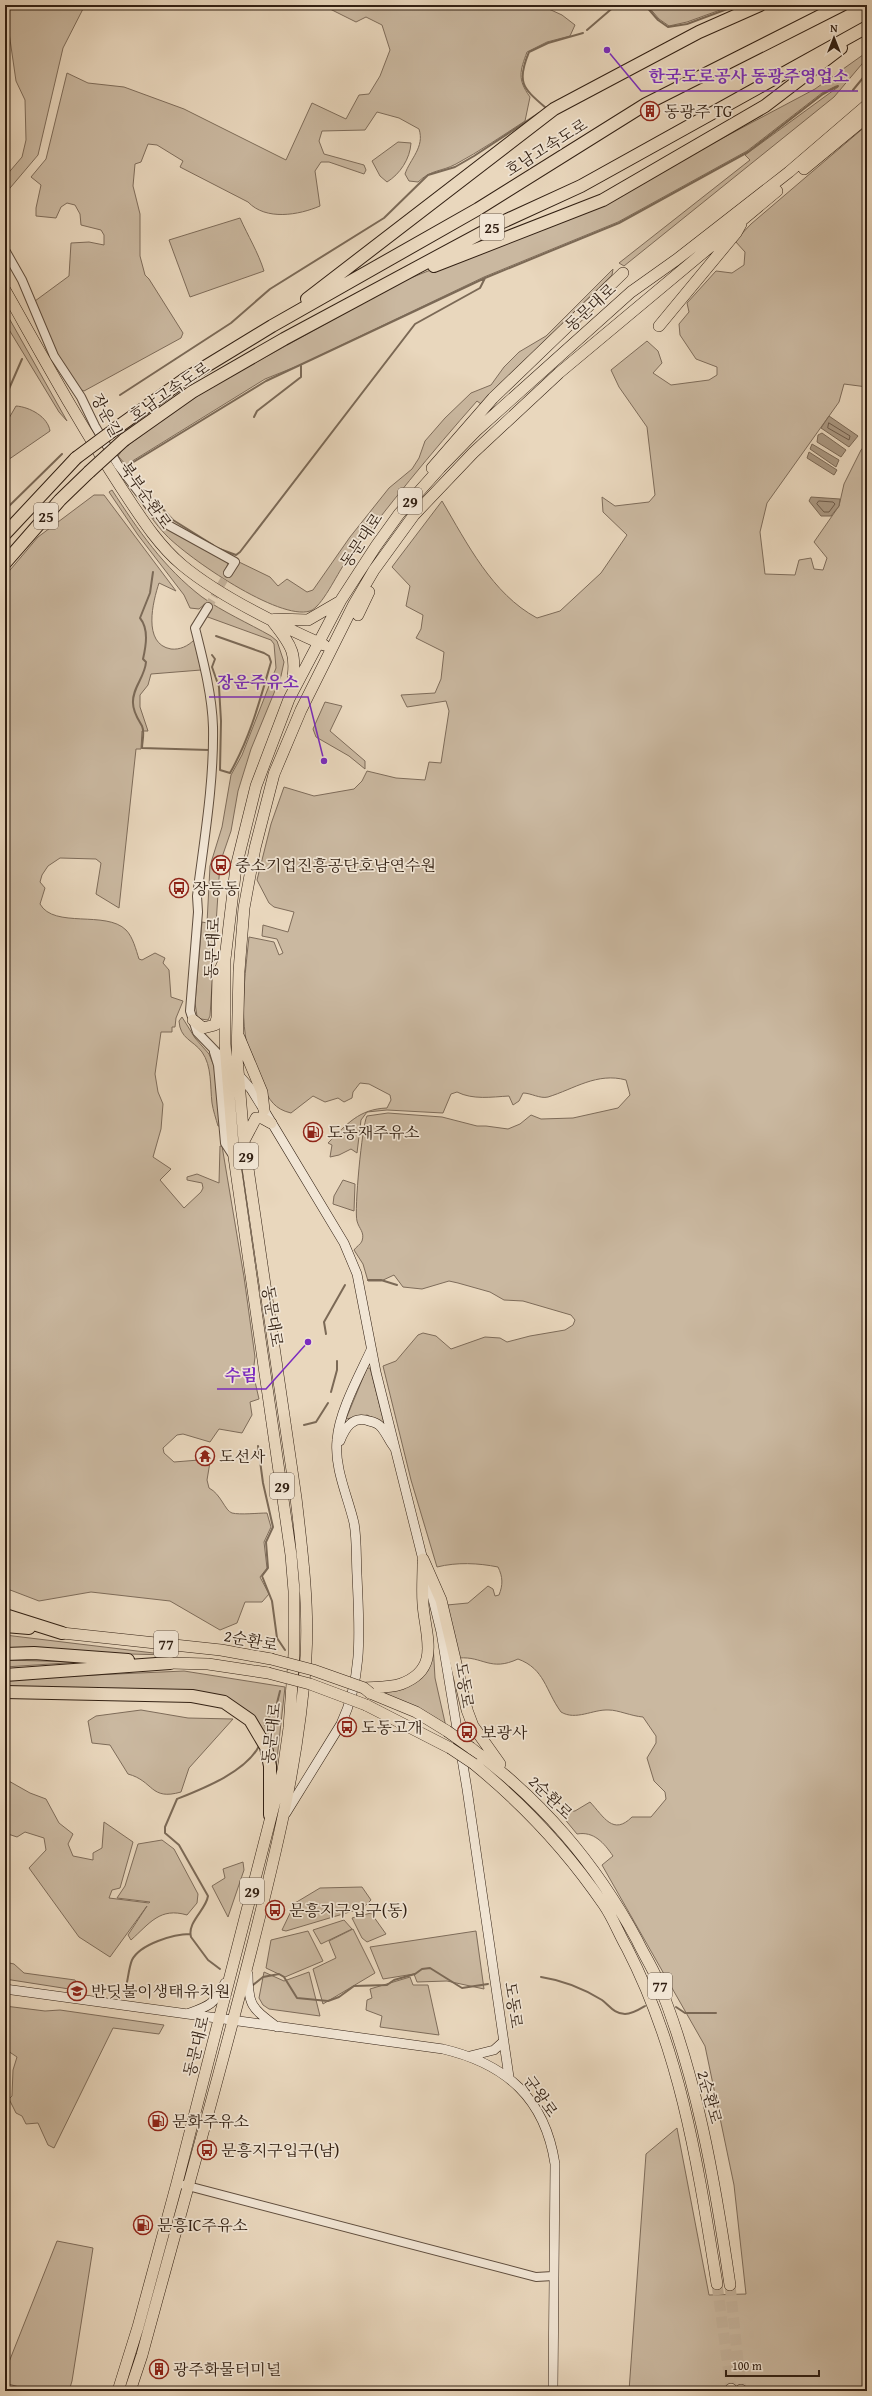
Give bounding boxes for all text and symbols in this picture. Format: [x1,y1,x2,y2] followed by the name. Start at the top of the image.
[814,18,854,58] north arrow
[830,20,838,36] text: N
[641,62,858,91] callout: 한국도로공사 동광주영업소
[649,63,849,88] text: 한국도로공사 동광주영업소
[664,99,733,123] place label: 동광주 TG
[639,100,661,122] building icon: 동광주 TG
[500,112,592,182] street label: 호남고속도로
[480,214,504,240] road number: 25
[559,277,621,337] street label: 동문대로
[124,355,215,427] street label: 호남고속도로
[86,389,128,441] street label: 장운길
[114,456,178,534] street label: 북부순환로
[398,488,422,514] road number: 29
[34,503,58,529] road number: 25
[334,507,389,572] street label: 동문대로
[209,668,308,697] callout: 장운주유소
[217,669,299,694] text: 장운주유소
[235,853,436,877] place label: 중소기업진흥공단호남연수원
[210,854,232,876] bus stop icon: 중소기업진흥공단호남연수원
[193,876,240,900] place label: 장등동
[168,877,190,899] bus stop icon: 장등동
[198,916,226,979] street label: 동문대로
[327,1120,420,1144] place label: 도동재주유소
[302,1121,324,1143] fuel station icon: 도동재주유소
[234,1143,258,1169] road number: 29
[256,1284,290,1349] street label: 동문대로
[217,1360,266,1389] callout: 수림
[225,1362,257,1387] text: 수림
[219,1444,266,1468] place label: 도선사
[194,1445,216,1467] temple icon: 도선사
[270,1473,294,1499] road number: 29
[222,1623,280,1657] street label: 2순환로
[154,1631,178,1657] road number: 77
[450,1660,481,1710] street label: 도동로
[255,1700,287,1765] street label: 동문대로
[361,1715,423,1739] place label: 도동고개
[336,1716,358,1738] bus stop icon: 도동고개
[481,1720,528,1744] place label: 보광사
[456,1721,478,1743] bus stop icon: 보광사
[523,1769,579,1825] street label: 2순환로
[240,1878,264,1904] road number: 29
[289,1898,408,1922] place label: 문흥지구입구(동)
[264,1899,286,1921] bus stop icon: 문흥지구입구(동)
[648,1973,672,1999] road number: 77
[91,1979,230,2003] place label: 반딧불이생태유치원
[66,1980,88,2002] school or university icon: 반딧불이생태유치원
[499,1980,529,2030] street label: 도동로
[177,2013,215,2079] street label: 동문대로
[691,2068,729,2127] street label: 2순환로
[518,2070,564,2122] street label: 군왕로
[172,2109,249,2133] place label: 문화주유소
[147,2110,169,2132] fuel station icon: 문화주유소
[221,2138,340,2162] place label: 문흥지구입구(남)
[196,2139,218,2161] bus stop icon: 문흥지구입구(남)
[157,2213,248,2237] place label: 문흥IC주유소
[132,2214,154,2236] fuel station icon: 문흥IC주유소
[726,2352,819,2378] scale bar
[173,2357,281,2381] place label: 광주화물터미널
[732,2357,762,2374] text: 100 m
[148,2358,170,2380] building icon: 광주화물터미널

